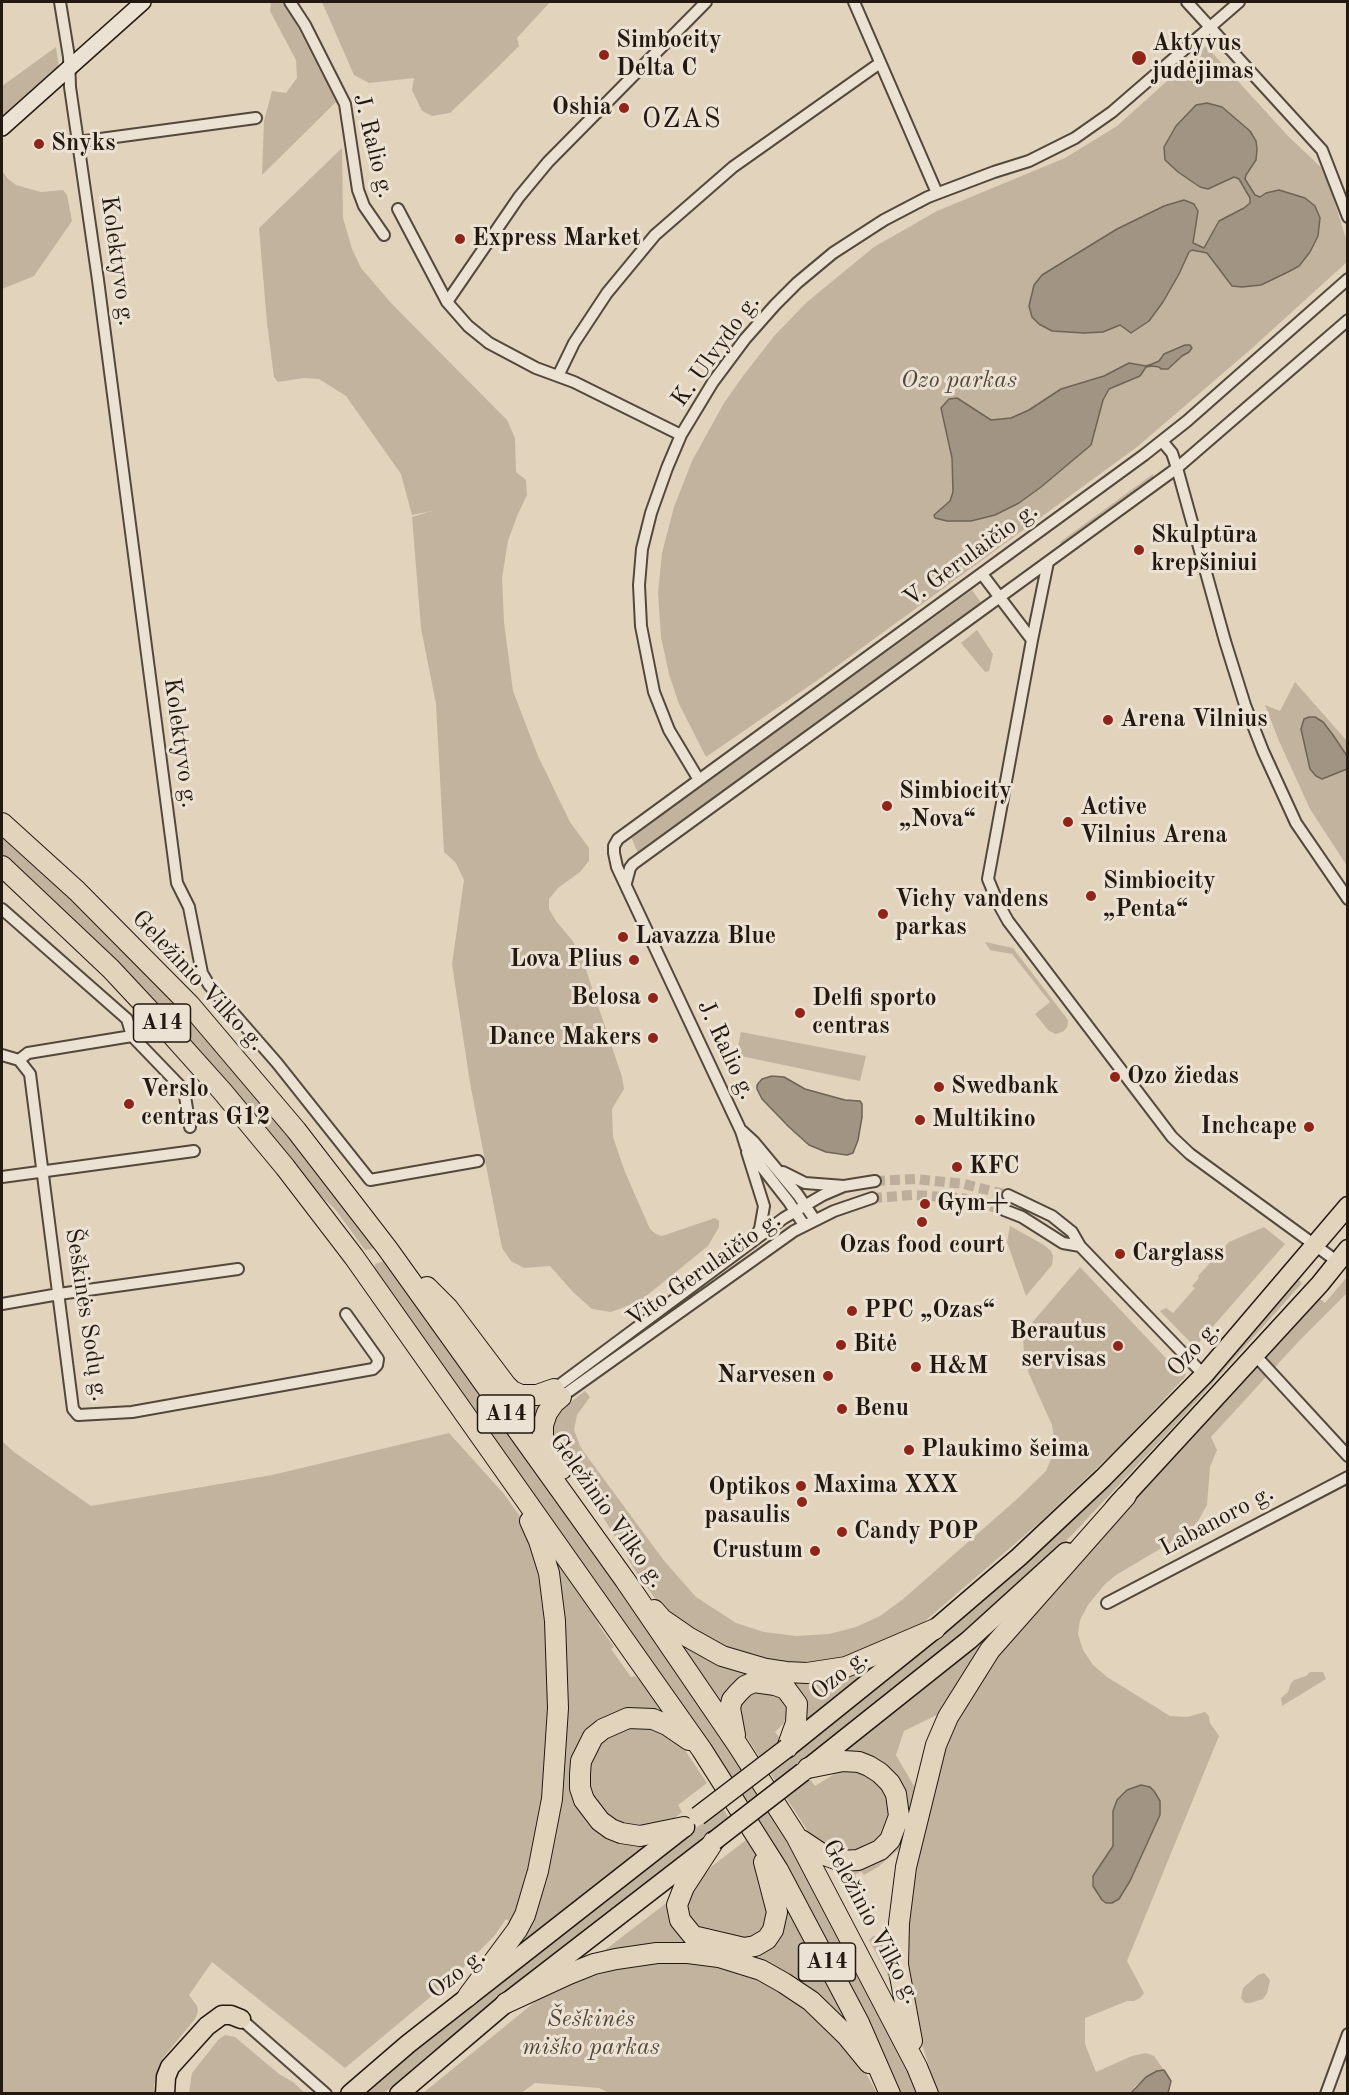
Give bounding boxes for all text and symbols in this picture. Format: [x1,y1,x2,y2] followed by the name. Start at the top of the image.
[616,27,722,83] place label: Simbocity Delta C
[1152,30,1254,86] place label: Aktyvus judėjimas
[597,48,611,62] marker: Simbocity Delta C
[1130,49,1148,67] marker: Aktyvus judėjimas
[346,91,400,201] street label: J. Ralio g.
[552,94,612,122] place label: Oshia
[617,101,631,115] marker: Oshia
[642,104,722,136] district label: OZAS
[51,130,116,158] place label: Snyks
[32,137,46,151] marker: Snyks
[94,194,140,328] street label: Kolektyvo g.
[472,225,641,253] place label: Express Market
[453,232,467,246] marker: Express Market
[666,289,766,413] street label: K. Ulvydo g.
[901,367,1017,395] park label: Ozo parkas
[898,497,1044,613] street label: V. Gerulaičio g.
[1151,522,1258,578] place label: Skulptūra krepšiniui
[1132,543,1146,557] marker: Skulptūra krepšiniui
[157,676,203,810] street label: Kolektyvo g.
[1120,706,1268,734] place label: Arena Vilnius
[1101,713,1115,727] marker: Arena Vilnius
[899,778,1012,834] place label: Simbiocity „Nova“
[1080,794,1228,850] place label: Active Vilnius Arena
[880,799,894,813] marker: Simbiocity „Nova“
[1061,815,1075,829] marker: Active Vilnius Arena
[1103,868,1216,924] place label: Simbiocity „Penta“
[895,886,1048,942] place label: Vichy vandens parkas
[1084,889,1098,903] marker: Simbiocity „Penta“
[125,905,271,1057] street label: Geležinio Vilko g.
[876,907,890,921] marker: Vichy vandens parkas
[635,923,776,951] place label: Lavazza Blue
[616,930,630,944] marker: Lavazza Blue
[510,946,622,974] place label: Lova Plius
[627,953,641,967] marker: Lova Plius
[571,984,641,1012] place label: Belosa
[812,985,937,1041] place label: Delfi sporto centras
[646,991,660,1005] marker: Belosa
[690,996,762,1104] street label: J. Ralio g.
[134,1004,190,1042] road number: A14
[793,1006,807,1020] marker: Delfi sporto centras
[488,1024,641,1052] place label: Dance Makers
[646,1031,660,1045] marker: Dance Makers
[1127,1063,1239,1091] place label: Ozo žiedas
[1108,1070,1122,1084] marker: Ozo žiedas
[951,1073,1059,1101] place label: Swedbank
[141,1076,270,1132] place label: Verslo centras G12
[932,1080,946,1094] marker: Swedbank
[122,1097,136,1111] marker: Verslo centras G12
[932,1106,1036,1134] place label: Multikino
[913,1113,927,1127] marker: Multikino
[1201,1113,1297,1141] place label: Inchcape
[1302,1120,1316,1134] marker: Inchcape
[969,1153,1019,1181] place label: KFC
[950,1160,964,1174] marker: KFC
[937,1190,1009,1218] place label: Gym+
[918,1197,932,1211] marker: Gym+
[621,1206,787,1334] street label: Vito Gerulaičio g.
[915,1215,929,1229] marker: Ozas food court
[58,1226,114,1404] street label: Šeškinės Sodų g.
[839,1232,1005,1260] place label: Ozas food court
[1132,1240,1224,1268] place label: Carglass
[1113,1247,1127,1261] marker: Carglass
[864,1297,995,1325] place label: PPC „Ozas“
[845,1304,859,1318] marker: PPC „Ozas“
[1161,1315,1227,1383] street label: Ozo g.
[1010,1318,1106,1374] place label: Berautus servisas
[853,1331,897,1359] place label: Bitė
[834,1338,848,1352] marker: Bitė
[1111,1339,1125,1353] marker: Berautus servisas
[928,1353,988,1381] place label: H&M
[909,1360,923,1374] marker: H&M
[717,1362,816,1390] place label: Narvesen
[821,1369,835,1383] marker: Narvesen
[478,1395,534,1433] road number: A14
[854,1395,909,1423] place label: Benu
[835,1402,849,1416] marker: Benu
[543,1428,671,1594] street label: Geležinio Vilko g.
[921,1436,1089,1464] place label: Plaukimo šeima
[902,1443,916,1457] marker: Plaukimo šeima
[813,1472,958,1500] place label: Maxima XXX
[704,1474,790,1530] place label: Optikos pasaulis
[794,1479,808,1493] marker: Maxima XXX
[1155,1479,1279,1563] street label: Labanoro g.
[795,1495,809,1509] marker: Optikos pasaulis
[854,1518,978,1546] place label: Candy POP
[835,1525,849,1539] marker: Candy POP
[712,1537,803,1565] place label: Crustum
[808,1544,822,1558] marker: Crustum
[805,1643,875,1707] street label: Ozo g.
[816,1835,926,2009] street label: Geležinio Vilko g.
[422,1942,492,2006] street label: Ozo g.
[798,1943,856,1981] road number: A14
[522,2006,660,2062] park label: Šeškinės miško parkas

